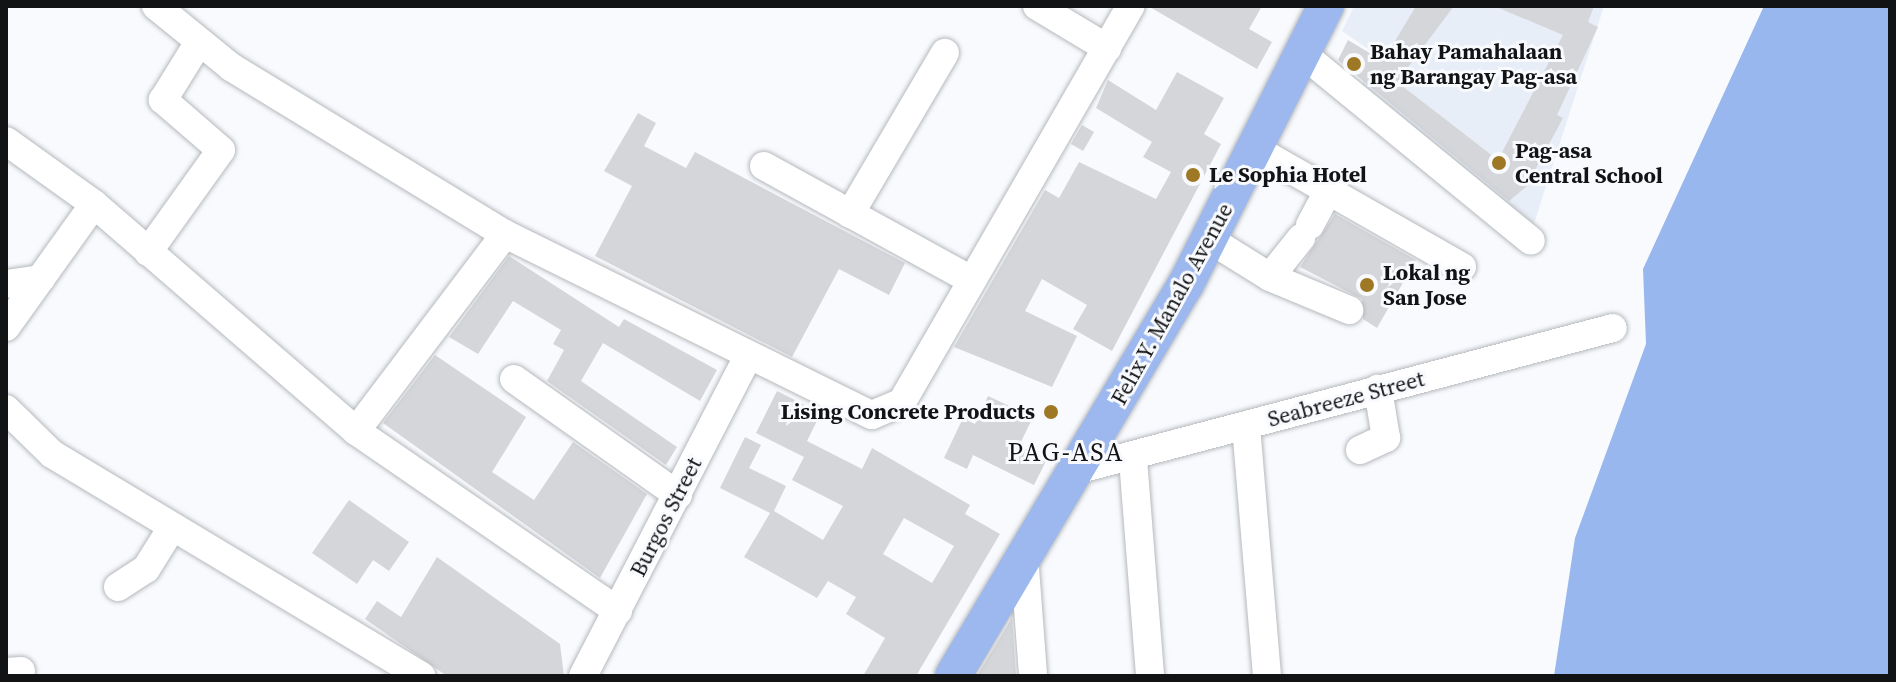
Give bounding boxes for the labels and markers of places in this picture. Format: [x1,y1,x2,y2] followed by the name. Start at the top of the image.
[1370,38,1577,90] place label: Bahay Pamahalaan ng Barangay Pag-asa
[1345,55,1363,73] marker: Bahay Pamahalaan ng Barangay Pag-asa
[1515,137,1663,188] place label: Pag-asa Central School
[1490,154,1508,172] marker: Pag-asa Central School
[1209,162,1367,188] place label: Le Sophia Hotel
[1184,166,1202,184] marker: Le Sophia Hotel
[1383,259,1470,310] place label: Lokal ng San Jose
[1358,276,1376,294] marker: Lokal ng San Jose
[781,399,1035,425] place label: Lising Concrete Products
[1042,403,1060,421] marker: Lising Concrete Products

